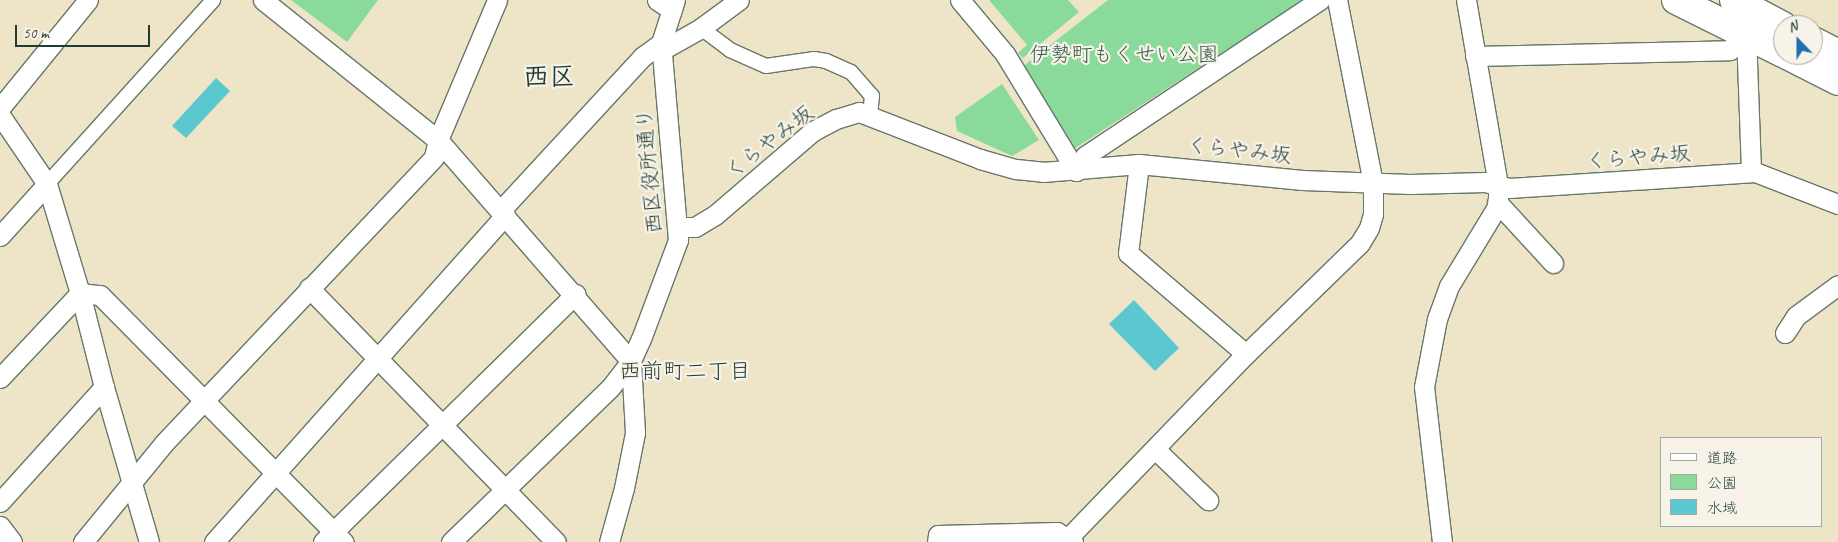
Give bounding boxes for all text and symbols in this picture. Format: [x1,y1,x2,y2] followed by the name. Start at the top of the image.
[18,15,152,47] scale bar
[1773,15,1823,65] north arrow
[1785,17,1800,36] text: N
[23,24,49,43] text: 50 m
[1030,41,1218,67] park label: 伊勢町もくせい公園
[523,61,575,93] district label: 西区
[720,100,818,184] street label: くらやみ坂
[631,107,667,235] street label: 西区役所通り
[1185,132,1293,168] street label: くらやみ坂
[1585,140,1691,174] street label: くらやみ坂
[619,359,751,385] district label: 西前町二丁目
[1660,437,1823,527] legend
[1707,449,1737,468] text: 道路
[1707,474,1737,493] text: 公園
[1707,499,1737,518] text: 水域

